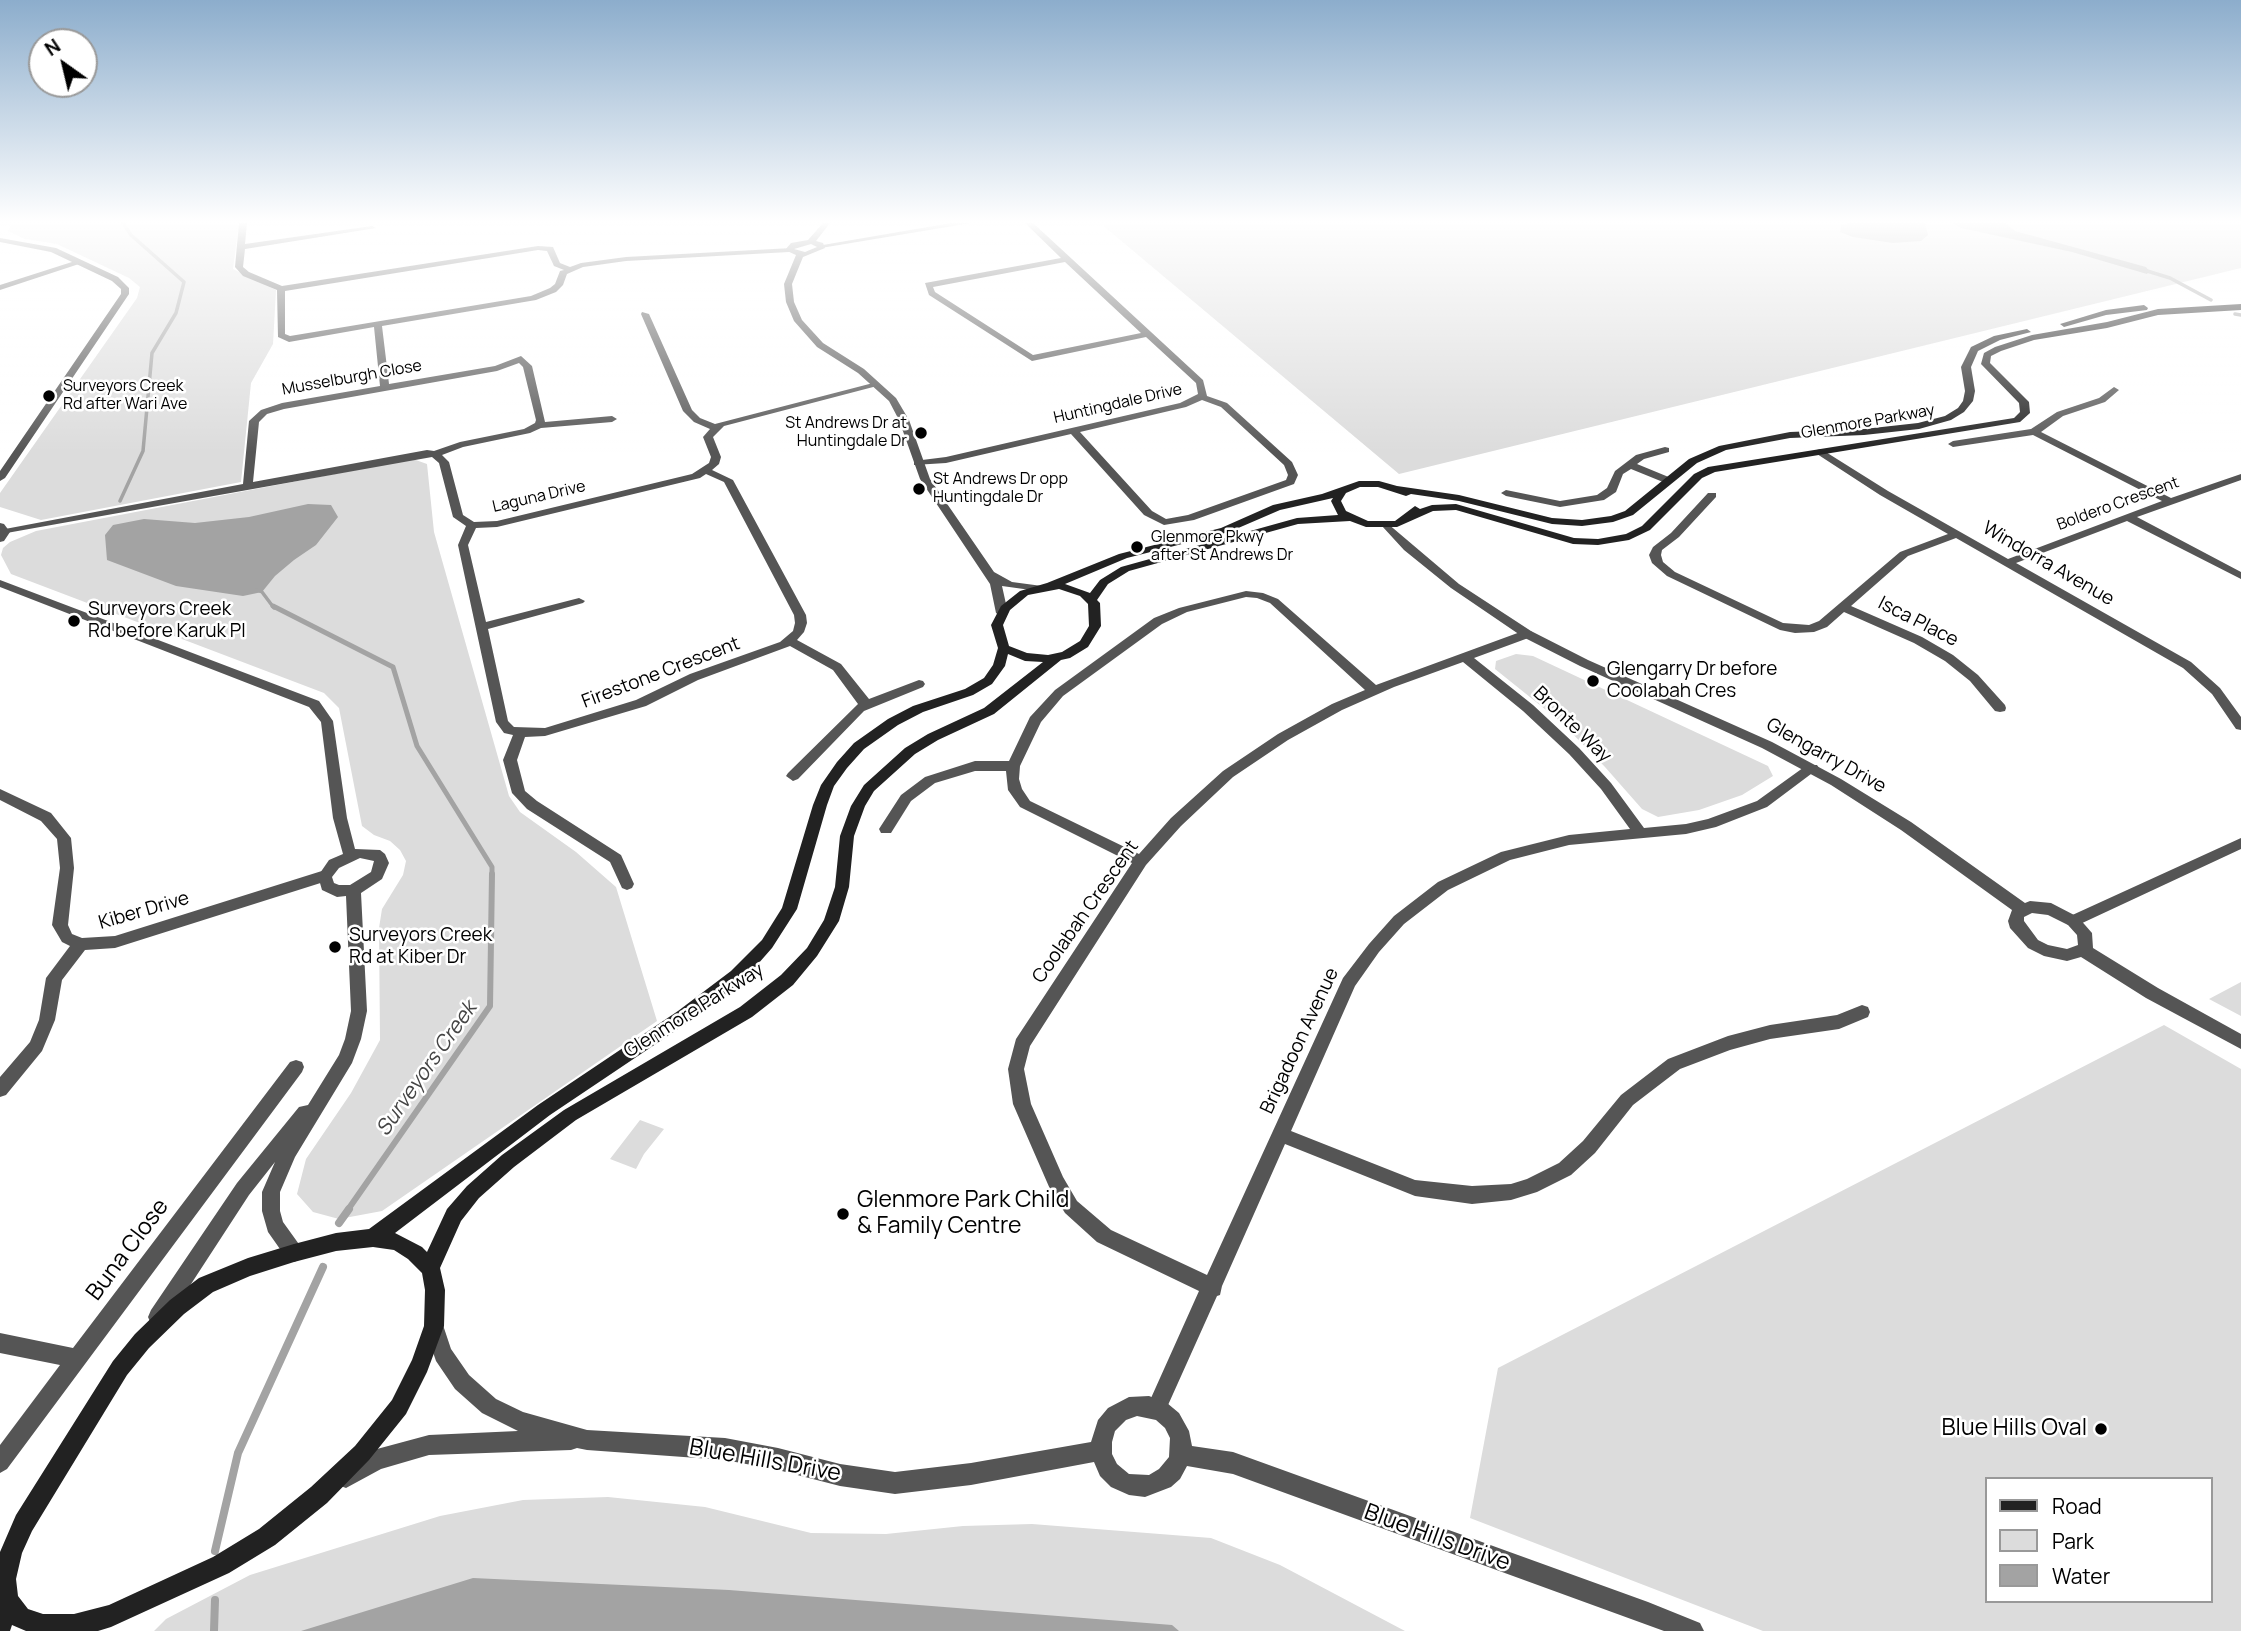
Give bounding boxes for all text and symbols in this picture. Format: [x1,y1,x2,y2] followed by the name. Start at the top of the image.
[28,28,98,98] north arrow
[39,33,65,62] text: N
[281,356,423,400] street label: Musselburgh Close
[63,377,187,415] place label: Surveyors Creek Rd after Wari Ave
[1052,380,1184,428] street label: Huntingdale Drive
[41,388,57,404] marker: Surveyors Creek Rd after Wari Ave
[1800,401,1936,443] street label: Glenmore Parkway
[785,414,907,452] place label: St Andrews Dr at Huntingdale Dr
[913,425,929,441] marker: St Andrews Dr at Huntingdale Dr
[933,470,1068,508] place label: St Andrews Dr opp Huntingdale Dr
[2054,473,2182,535] street label: Boldero Crescent
[491,477,587,517] street label: Laguna Drive
[911,481,927,497] marker: St Andrews Dr opp Huntingdale Dr
[1978,517,2118,611] street label: Windorra Avenue
[1151,528,1293,566] place label: Glenmore Pkwy after St Andrews Dr
[1129,539,1145,555] marker: Glenmore Pkwy after St Andrews Dr
[1874,592,1962,652] street label: Isca Place
[88,599,246,643] place label: Surveyors Creek Rd before Karuk Pl
[66,613,82,629] marker: Surveyors Creek Rd before Karuk Pl
[579,632,743,714] street label: Firestone Crescent
[1607,659,1777,703] place label: Glengarry Dr before Coolabah Cres
[1585,673,1601,689] marker: Glengarry Dr before Coolabah Cres
[1528,682,1616,768] street label: Bronte Way
[1762,714,1890,798] street label: Glengarry Drive
[1028,836,1144,988] street label: Coolabah Crescent
[96,887,192,935] street label: Kiber Drive
[349,925,492,969] place label: Surveyors Creek Rd at Kiber Dr
[327,939,343,955] marker: Surveyors Creek Rd at Kiber Dr
[620,959,768,1063] street label: Glenmore Parkway
[1256,964,1344,1118] street label: Brigadoon Avenue
[371,997,483,1141] water label: Surveyors Creek
[857,1187,1069,1241] place label: Glenmore Park Child & Family Centre
[81,1194,175,1306] street label: Buna Close
[835,1206,851,1222] marker: Glenmore Park Child & Family Centre
[1942,1415,2087,1443] place label: Blue Hills Oval
[2093,1421,2109,1437] marker: Blue Hills Oval
[687,1434,843,1488] street label: Blue Hills Drive
[1986,1477,2213,1603] legend
[2052,1492,2102,1520] text: Road
[1360,1499,1514,1577] street label: Blue Hills Drive
[2052,1527,2094,1555] text: Park
[2052,1562,2110,1590] text: Water

